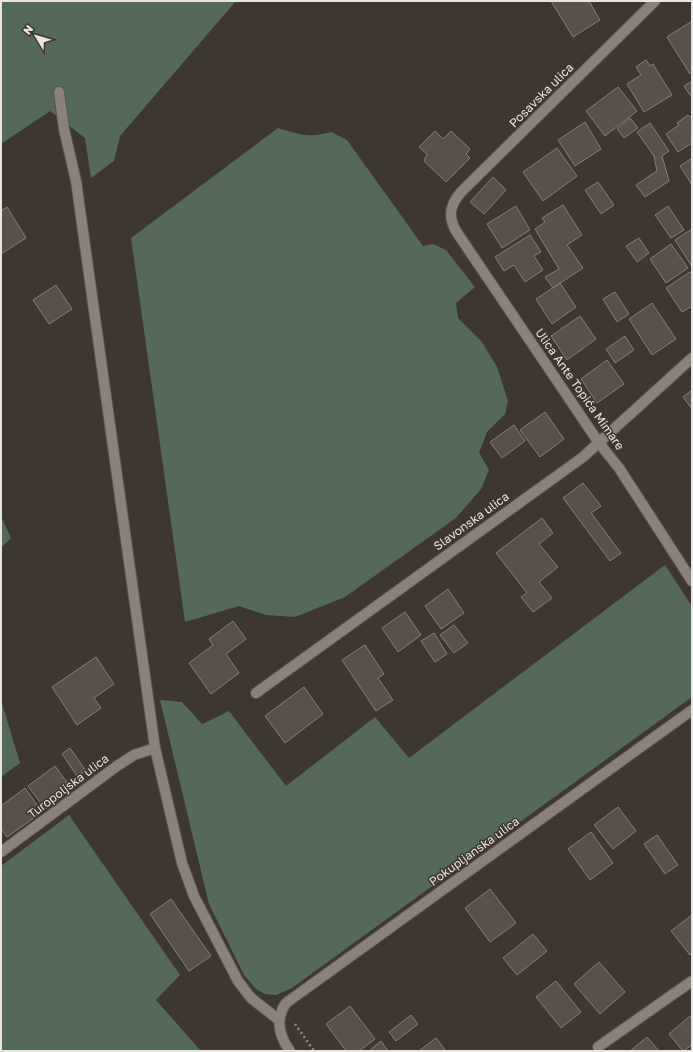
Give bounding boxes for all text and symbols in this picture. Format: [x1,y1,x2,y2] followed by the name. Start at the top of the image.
[16,16,56,56] north arrow
[20,22,35,37] text: N
[506,60,576,130] street label: Posavska ulica
[532,325,628,453] street label: Ulica Ante Topića Mimare
[430,489,512,553] street label: Slavonska ulica
[25,751,111,821] street label: Turopoljska ulica
[426,813,522,889] street label: Pokupljanska ulica

